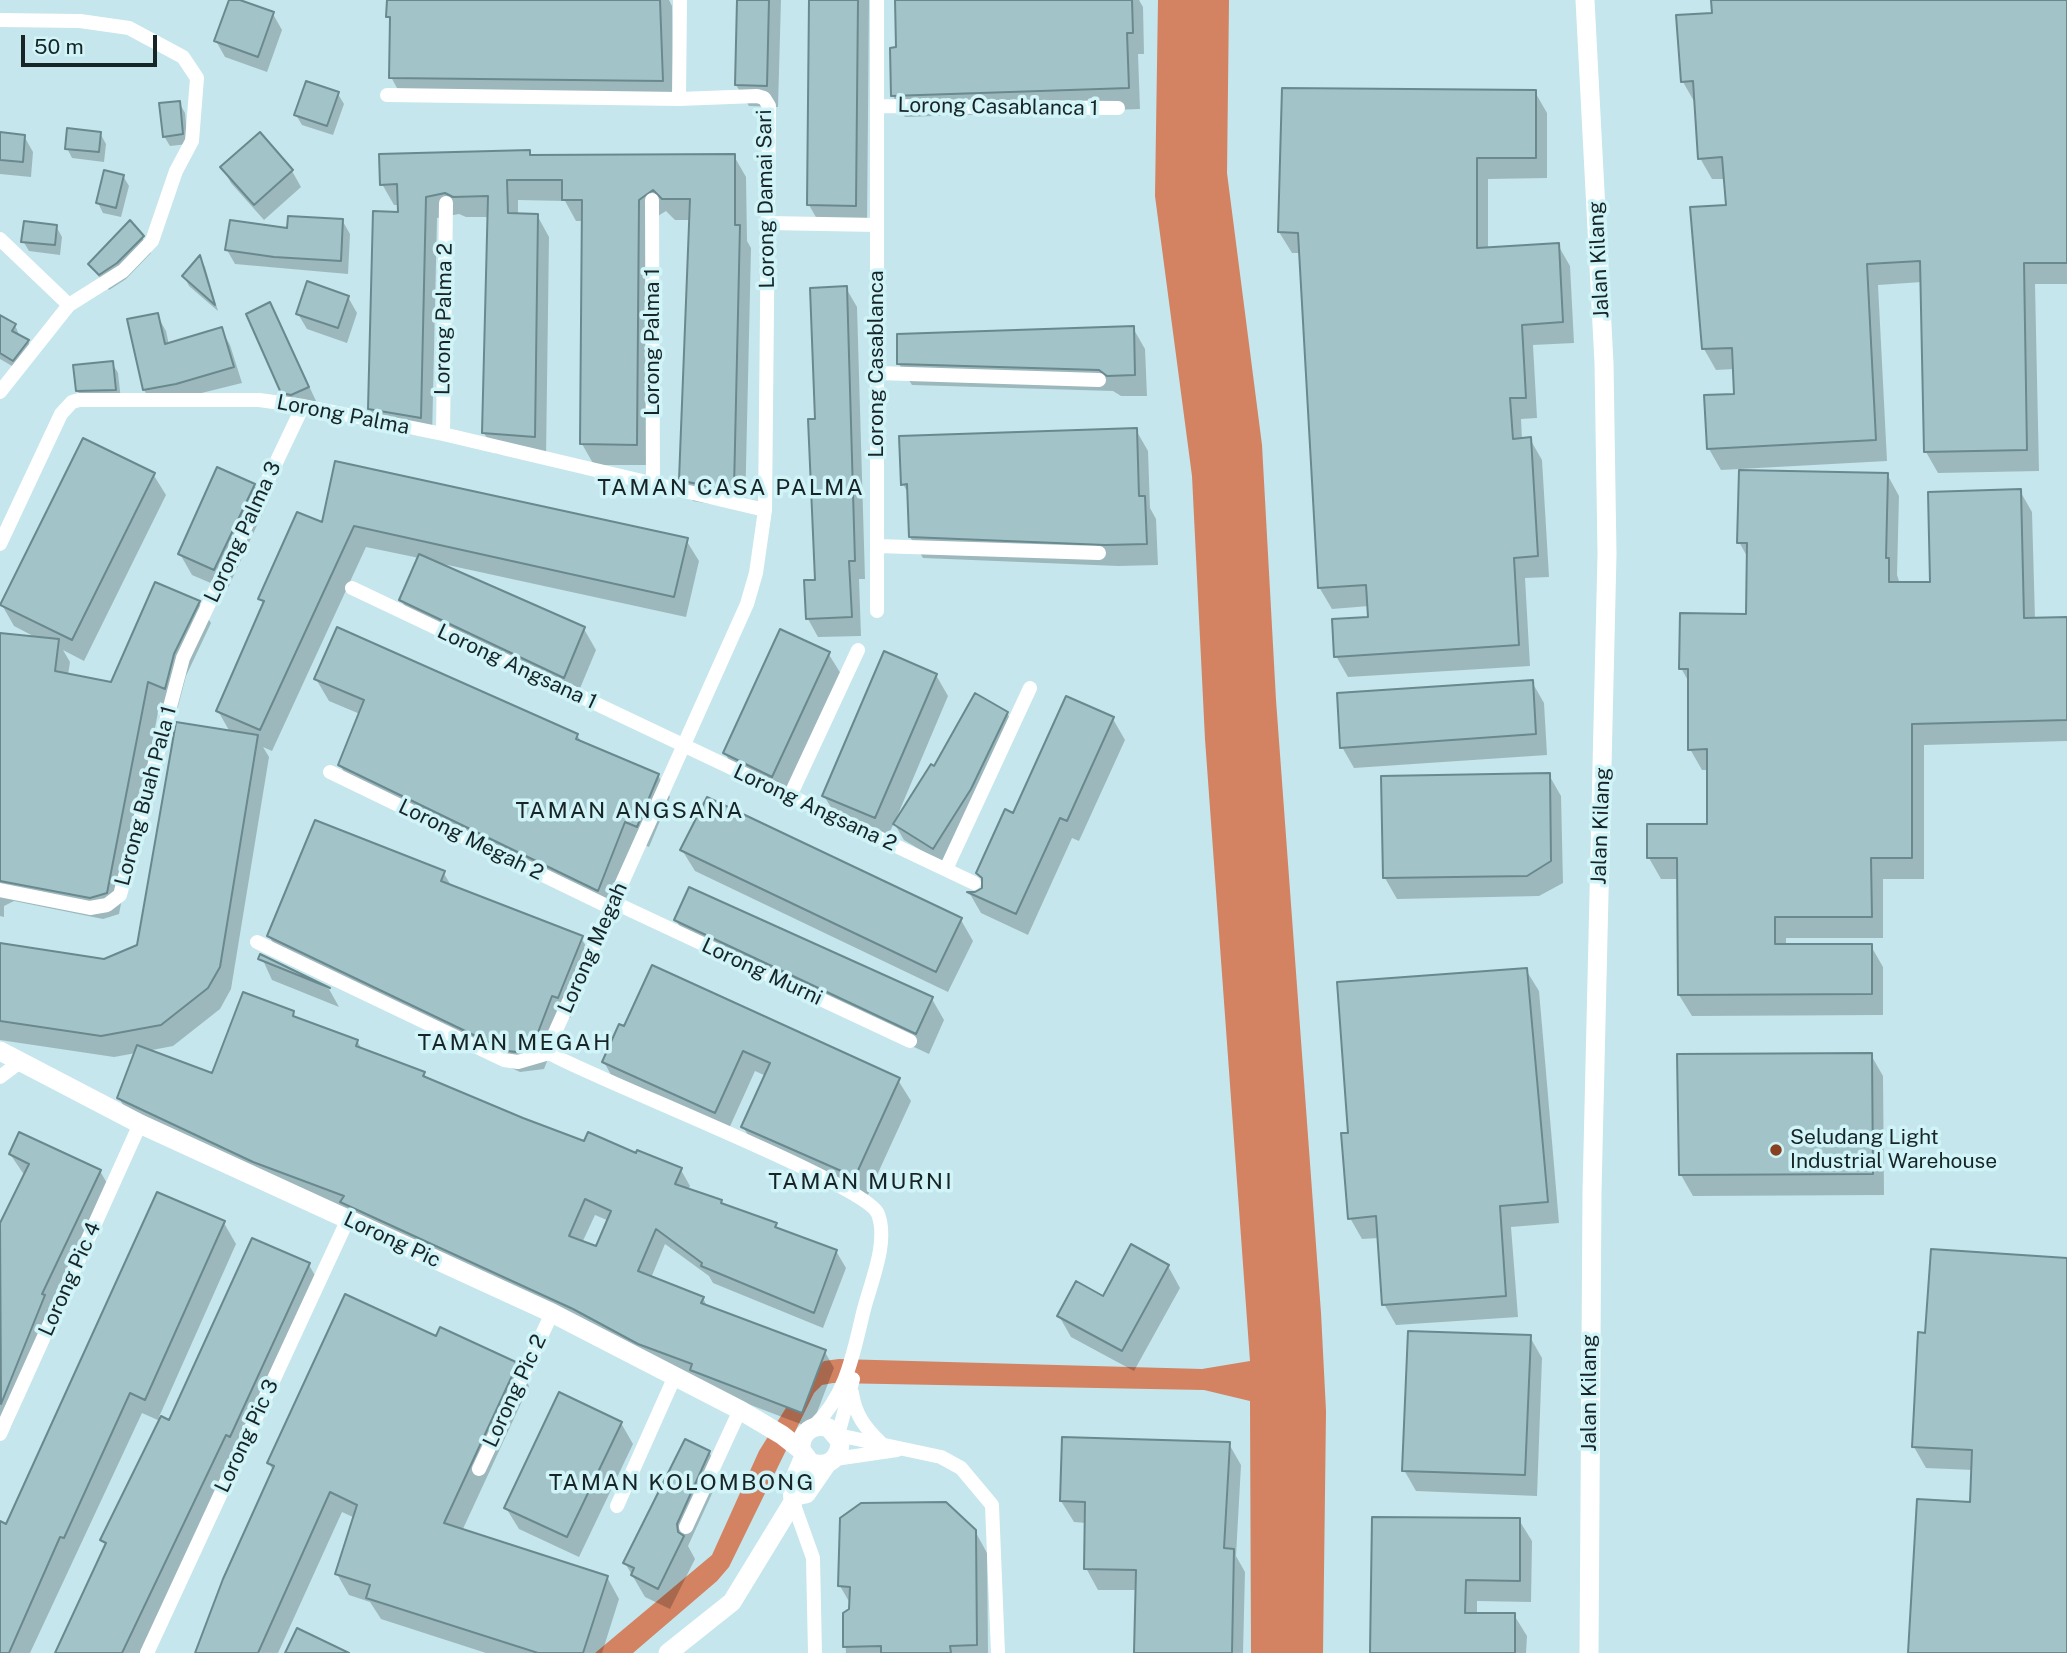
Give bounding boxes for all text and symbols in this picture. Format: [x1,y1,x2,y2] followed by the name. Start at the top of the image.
[24,21,161,65] scale bar
[34,34,84,59] text: 50 m
[897,93,1099,121] street label: Lorong Casablanca 1
[752,109,780,289] street label: Lorong Damai Sari
[1583,201,1615,319] street label: Jalan Kilang
[430,243,458,395] street label: Lorong Palma 2
[640,268,666,416] street label: Lorong Palma 1
[864,270,890,458] street label: Lorong Casablanca
[275,390,411,440] street label: Lorong Palma
[199,457,287,607] street label: Lorong Palma 3
[599,474,863,502] district label: TAMAN CASA PALMA
[433,619,601,715] street label: Lorong Angsana 1
[110,703,182,889] street label: Lorong Buah Pala 1
[729,759,901,857] street label: Lorong Angsana 2
[1586,767,1616,885] street label: Jalan Kilang
[394,794,548,886] street label: Lorong Megah 2
[517,797,743,825] district label: TAMAN ANGSANA
[553,879,633,1017] street label: Lorong Megah
[698,933,826,1011] street label: Lorong Murni
[419,1029,611,1057] district label: TAMAN MEGAH
[1790,1125,1997,1175] place label: Seludang Light Industrial Warehouse
[1768,1142,1784,1158] marker: Seludang Light Industrial Warehouse
[770,1168,952,1196] district label: TAMAN MURNI
[340,1207,444,1273] street label: Lorong Pic
[34,1218,106,1340] street label: Lorong Pic 4
[478,1331,552,1451] street label: Lorong Pic 2
[1577,1334,1603,1452] street label: Jalan Kilang
[210,1375,284,1497] street label: Lorong Pic 3
[551,1469,813,1497] district label: TAMAN KOLOMBONG

